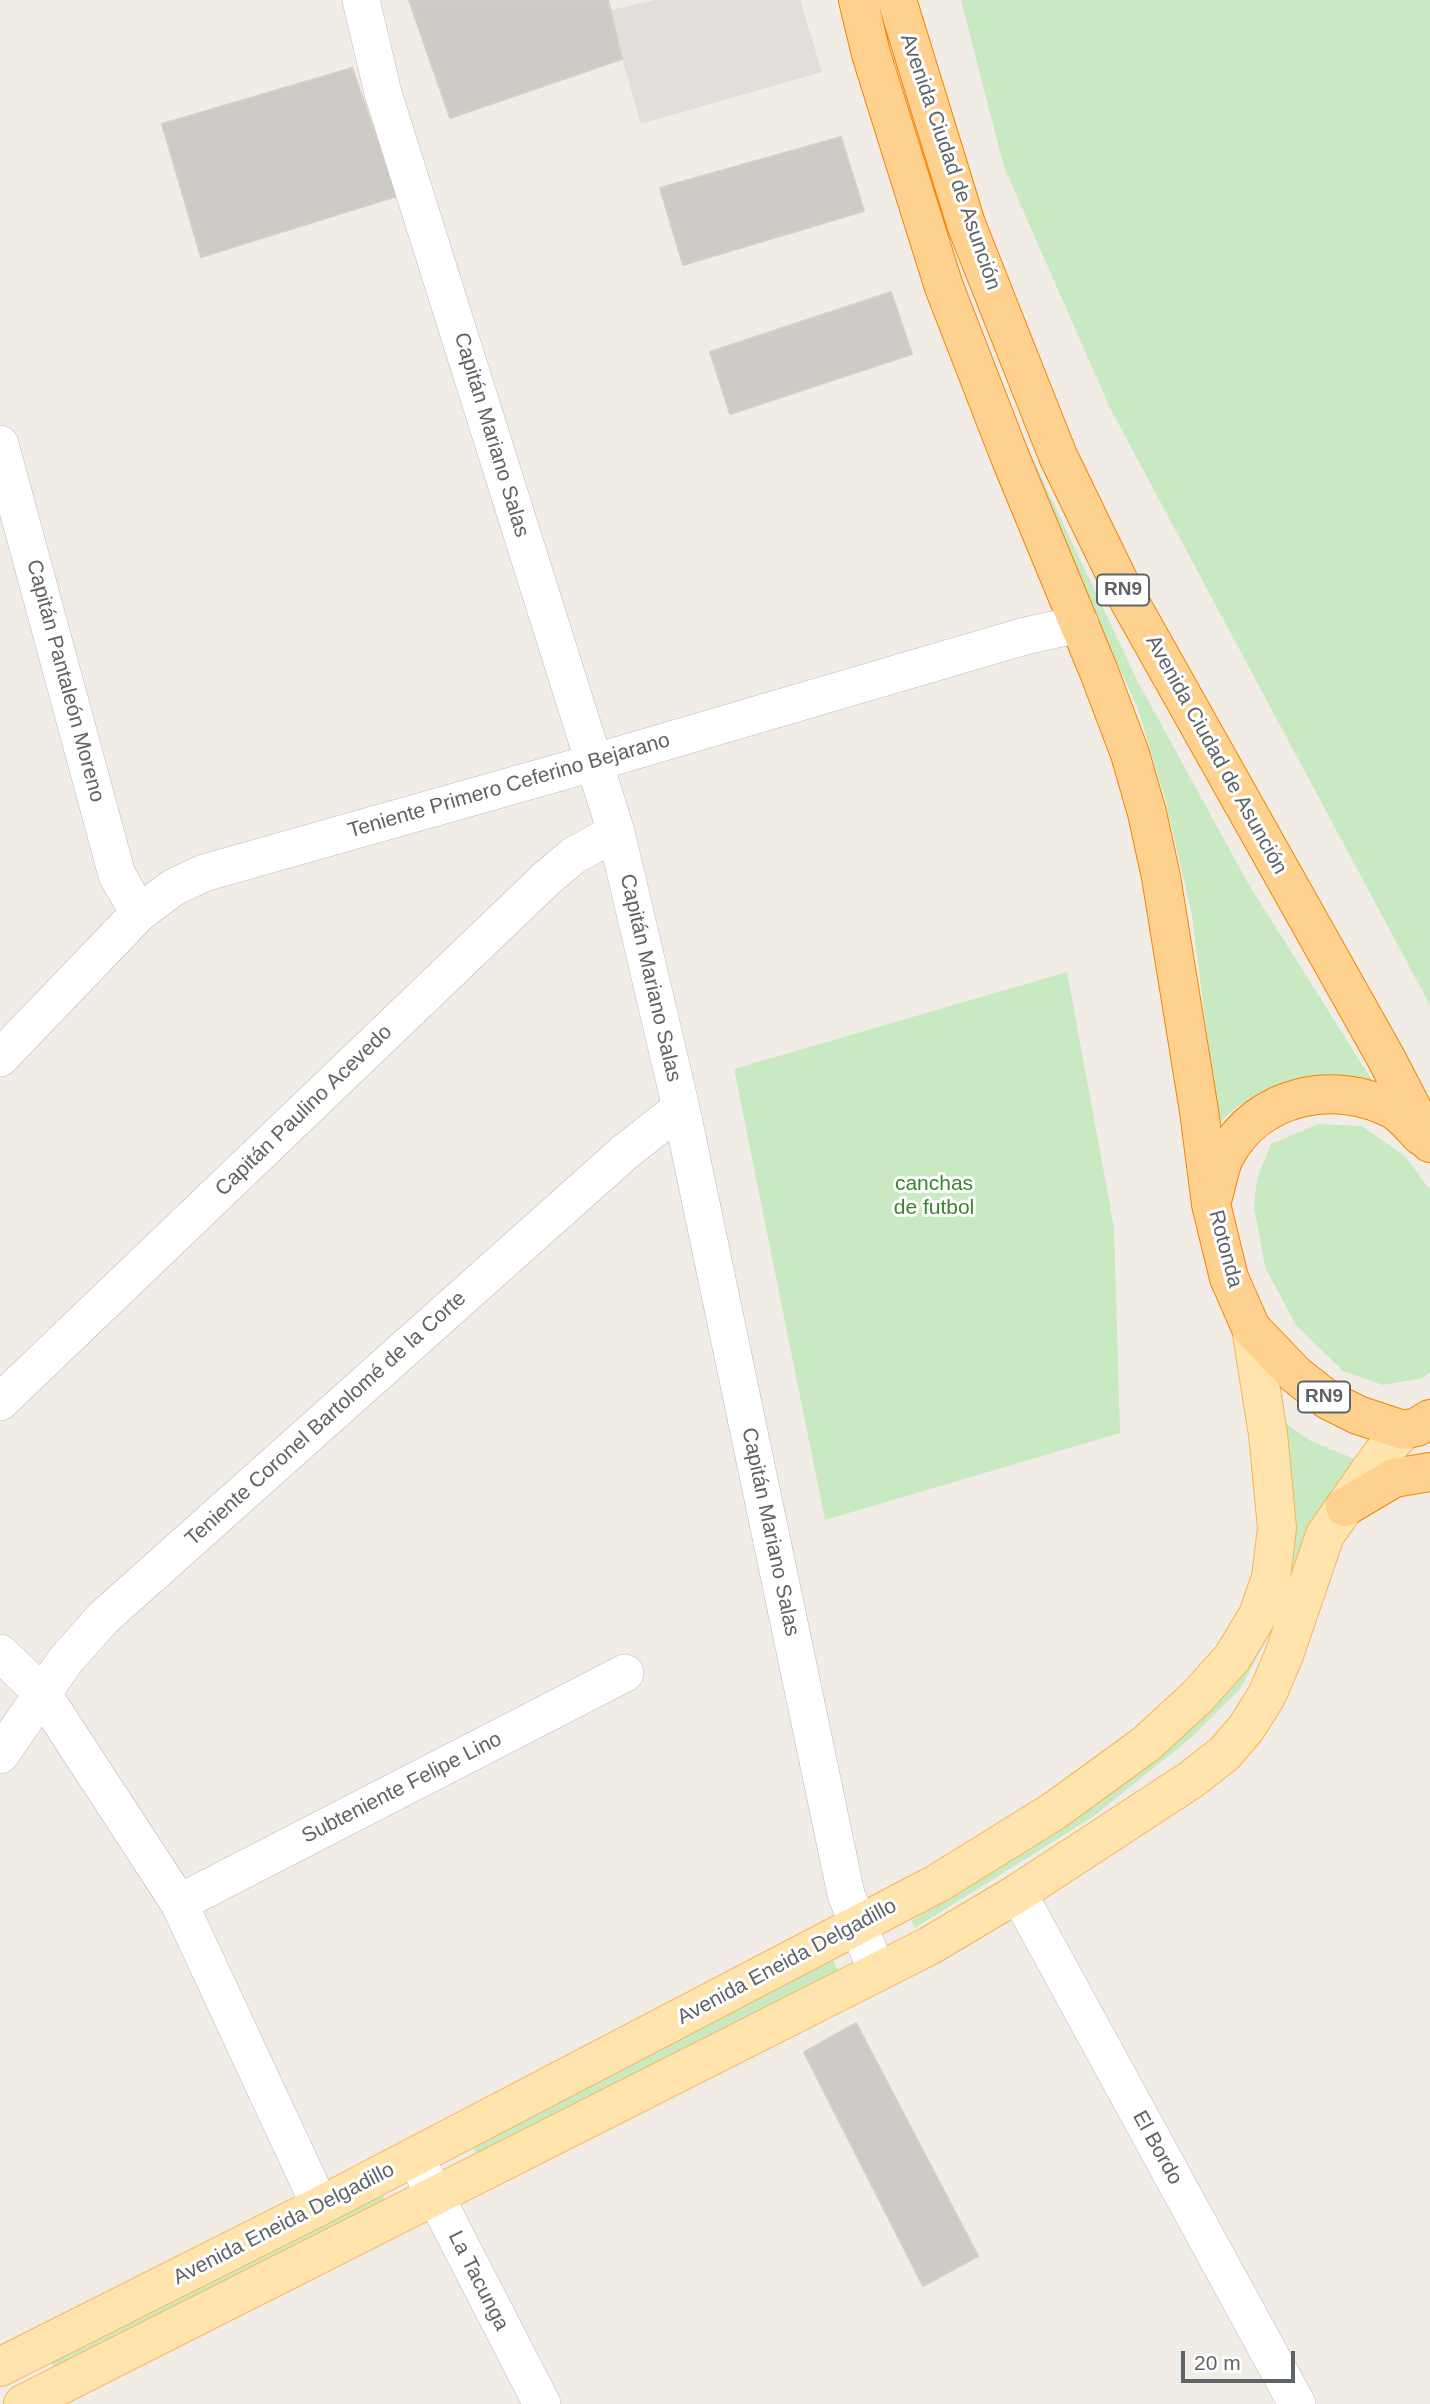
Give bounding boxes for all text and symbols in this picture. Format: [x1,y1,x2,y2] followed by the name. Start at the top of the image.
[894,31,1006,293] street label: Avenida Ciudad de Asunción
[448,330,534,540] street label: Capitán Mariano Salas
[20,557,110,805] street label: Capitán Pantaleón Moreno
[1097,575,1149,606] road number: RN9
[1140,631,1292,879] street label: Avenida Ciudad de Asunción
[345,728,673,844] street label: Teniente Primero Ceferino Bejarano
[614,872,686,1084] street label: Capitán Mariano Salas
[210,1020,398,1202] street label: Capitán Paulino Acevedo
[894,1171,974,1221] park label: canchas de futbol
[1203,1207,1247,1291] street label: Rotonda
[181,1286,471,1552] street label: Teniente Coronel Bartolomé de la Corte
[1298,1382,1350,1413] road number: RN9
[736,1425,804,1639] street label: Capitán Mariano Salas
[298,1727,506,1849] street label: Subteniente Felipe Lino
[673,1893,901,2031] street label: Avenida Eneida Delgadillo
[1126,2107,1188,2189] street label: El Bordo
[169,2157,399,2291] street label: Avenida Eneida Delgadillo
[442,2227,514,2335] street label: La Tacunga
[1185,2338,1299,2382] scale bar
[1194,2351,1241,2374] text: 20 m

